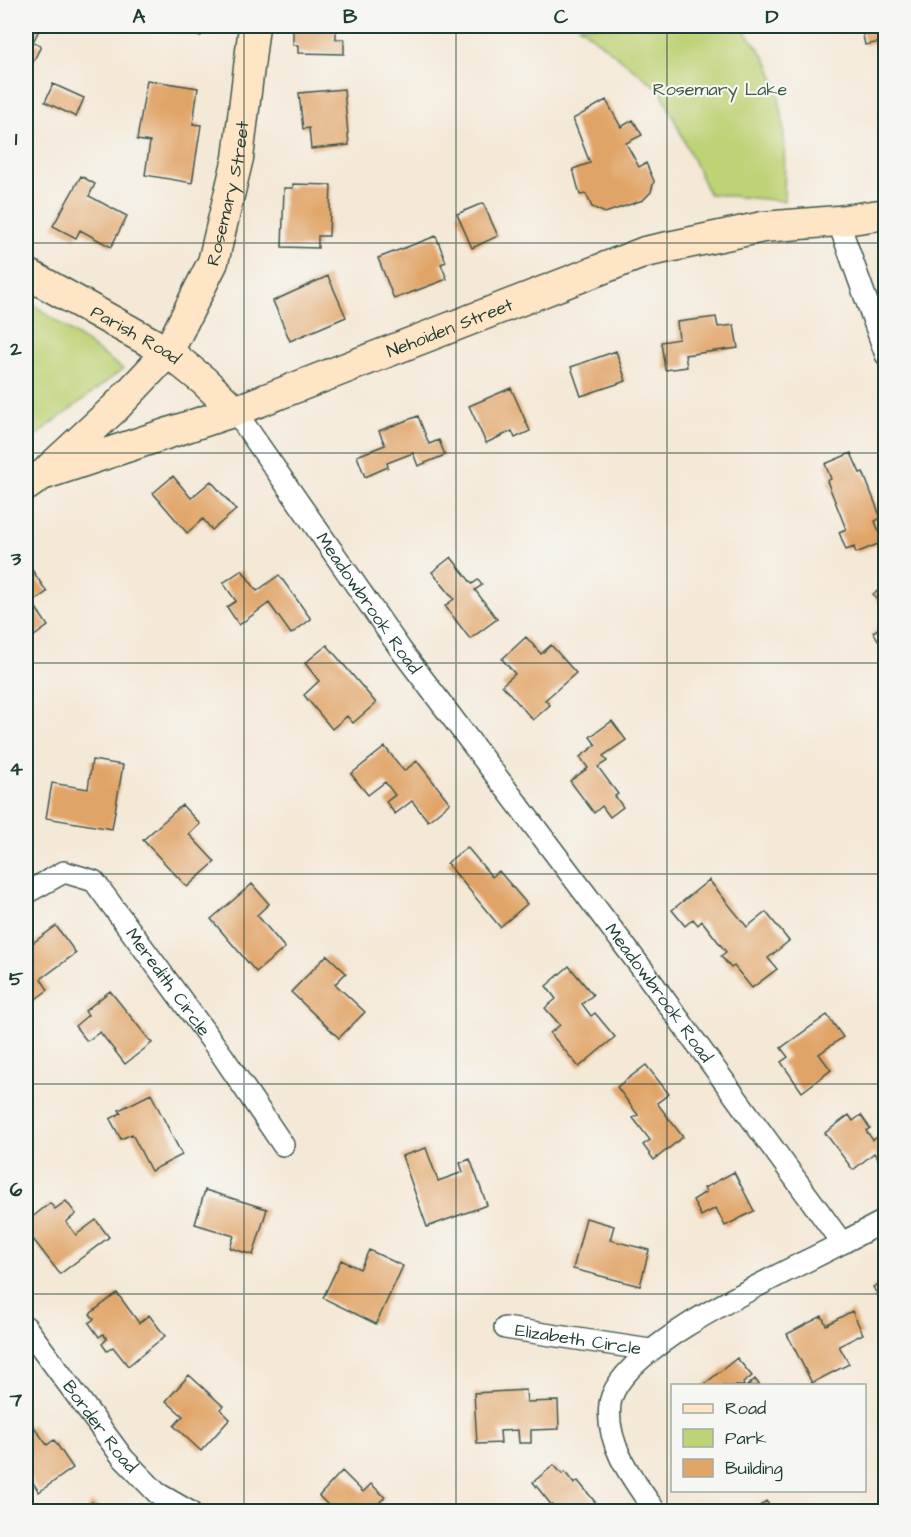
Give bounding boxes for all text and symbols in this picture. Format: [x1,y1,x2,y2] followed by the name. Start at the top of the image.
[133,3,146,31] text: A
[343,3,358,31] text: B
[554,3,569,31] text: C
[766,3,779,31] text: D
[653,77,787,103] park label: Rosemary Lake
[201,119,255,268] street label: Rosemary Street
[15,125,18,153] text: 1
[383,292,517,364] street label: Nehoiden Street
[86,299,186,371] street label: Parish Road
[9,335,22,363] text: 2
[310,527,427,679] street label: Meadowbrook Road
[10,545,22,573] text: 3
[9,755,23,783] text: 4
[599,918,718,1068] street label: Meadowbrook Road
[119,923,216,1042] street label: Meredith Circle
[9,965,24,993] text: 5
[10,1176,23,1204] text: 6
[513,1318,643,1362] street label: Elizabeth Circle
[57,1375,143,1479] street label: Border Road
[671,1384,866,1492] legend
[9,1386,23,1414] text: 7
[725,1396,766,1421] text: Road
[725,1426,767,1451] text: Park
[725,1456,783,1482] text: Building

